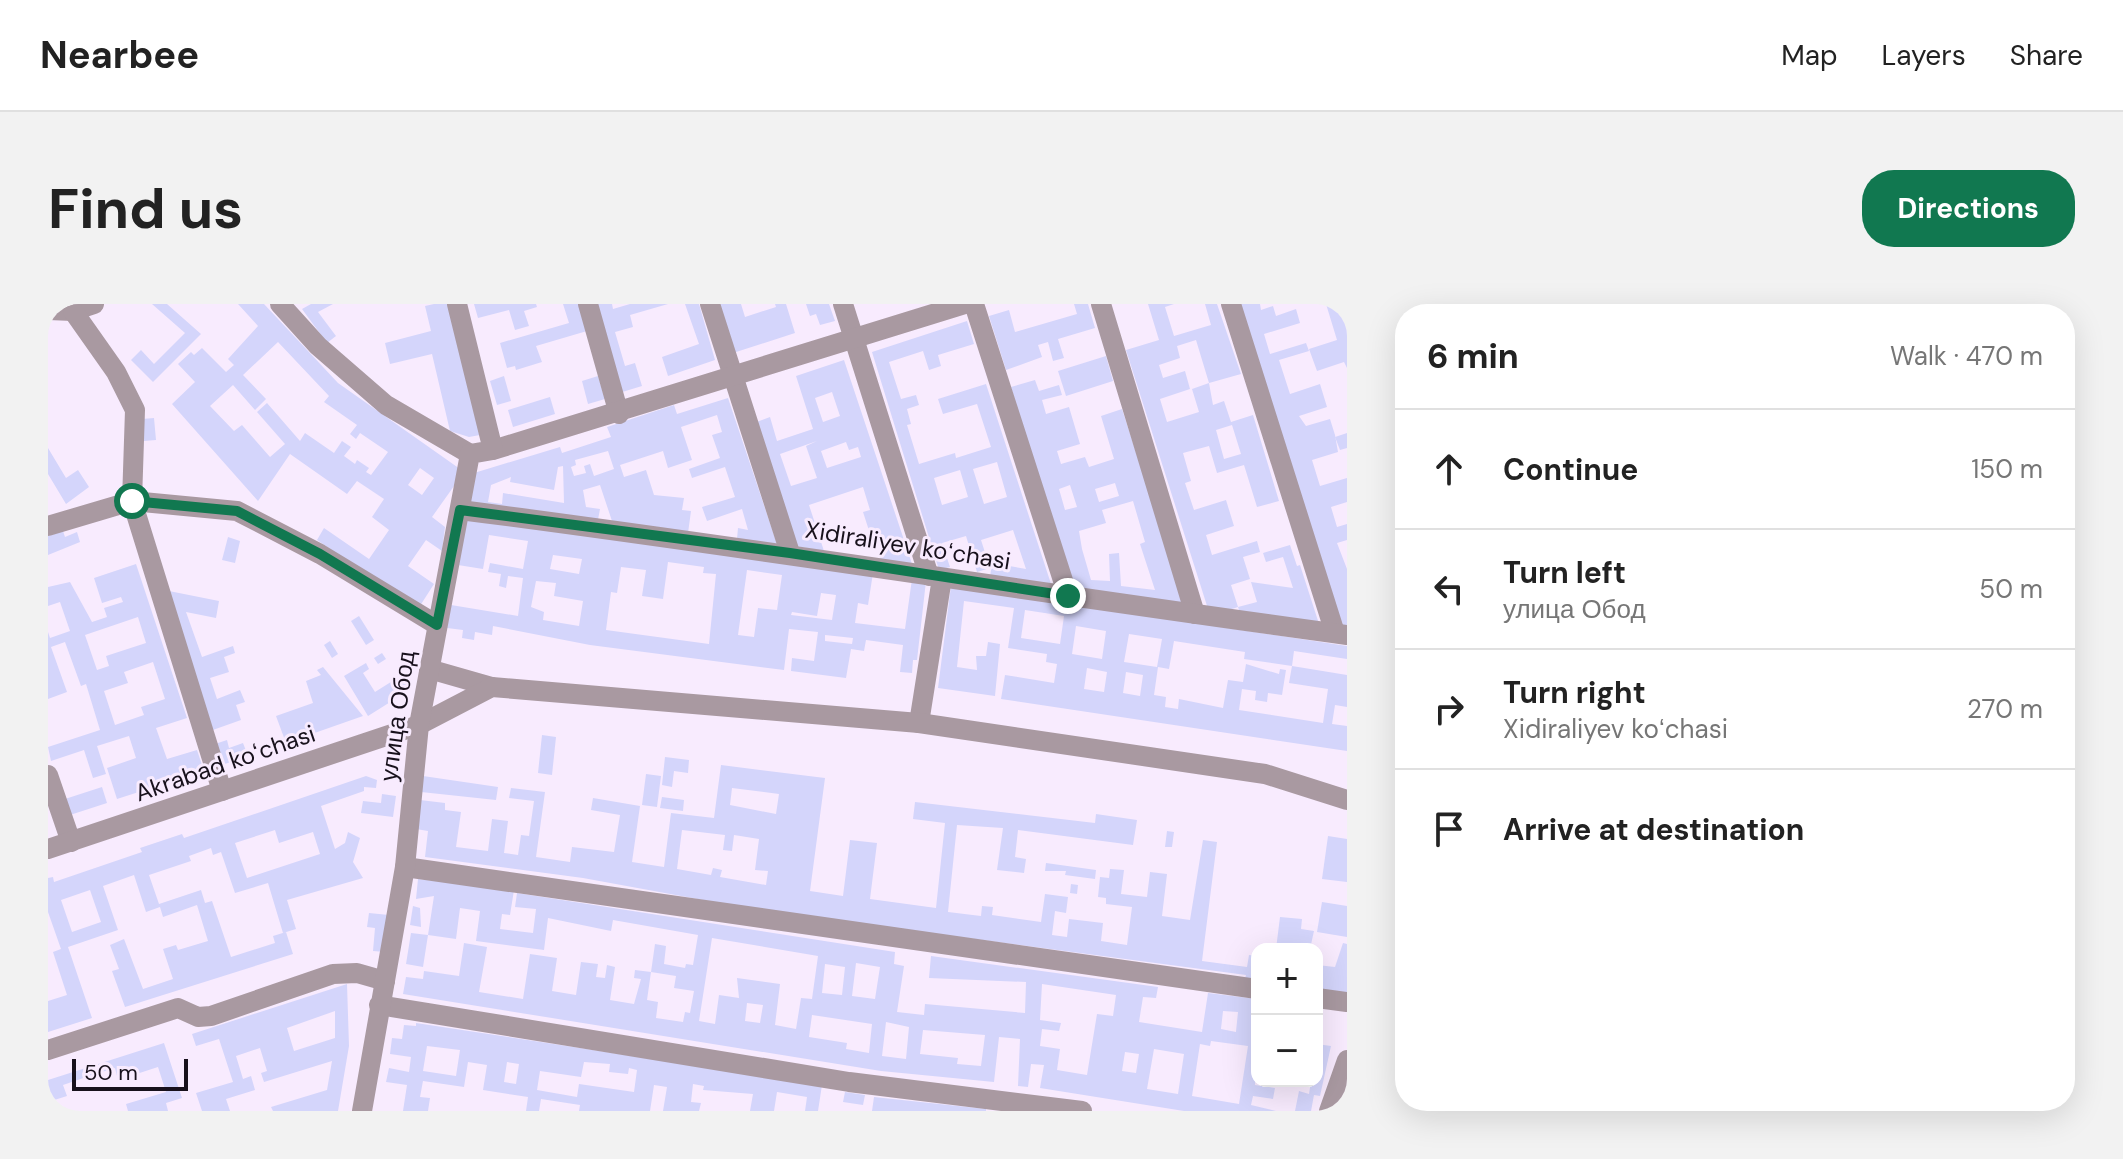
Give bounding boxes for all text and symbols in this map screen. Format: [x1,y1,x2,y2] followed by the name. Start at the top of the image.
[40,30,199,80] text: Nearbee
[1781,37,1838,74] text: Map
[1882,37,1966,74] text: Layers
[2010,37,2083,74] text: Share
[1862,170,2075,247] button: Directions
[48,172,243,245] text: Find us
[1427,334,1519,379] text: 6 min
[1890,339,2043,373] text: Walk · 470 m
[1427,447,1471,491] icon: ahead
[1503,450,1638,489] text: Continue
[1971,452,2043,486] text: 150 m
[114,483,150,519] route start
[803,513,1013,577] street label: Xidiraliyev koʻchasi
[1503,553,1626,592] text: Turn left
[1427,567,1471,611] icon: left
[1979,572,2043,606] text: 50 m
[1050,578,1086,614] route end
[1503,592,1646,626] text: улица Обод
[372,649,422,783] street label: улица Обод
[1503,673,1646,712] text: Turn right
[1427,687,1471,731] icon: right
[1967,692,2043,726] text: 270 m
[1503,712,1728,746] text: Xidiraliyev koʻchasi
[131,718,319,808] street label: Akrabad koʻchasi
[1427,807,1471,851] icon: arrive
[1503,810,1804,849] text: Arrive at destination
[1251,943,1323,1087] map controls
[1251,943,1323,1015] button: +
[1251,1015,1323,1087] button: −
[72,1055,188,1091] scale bar
[84,1058,138,1087] text: 50 m

